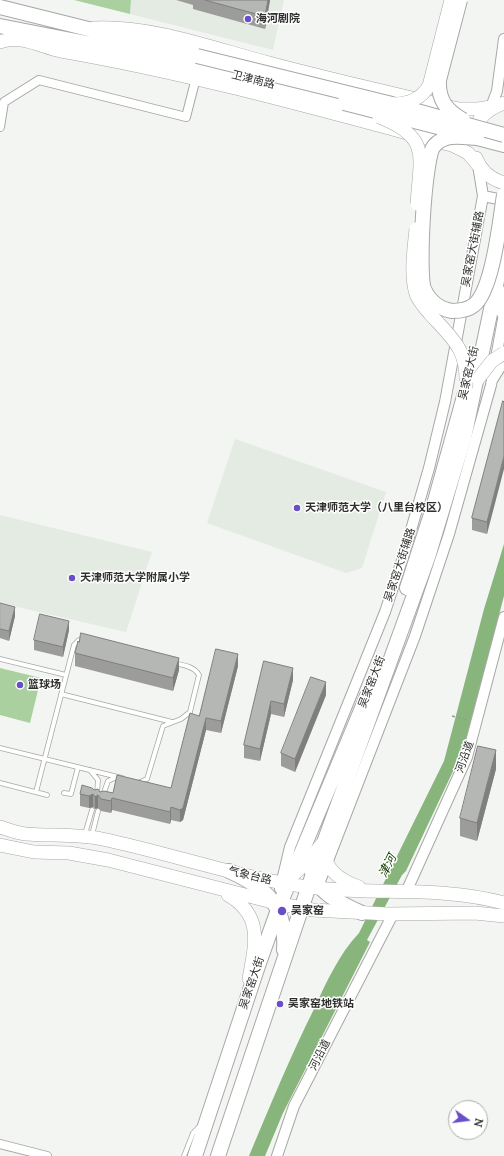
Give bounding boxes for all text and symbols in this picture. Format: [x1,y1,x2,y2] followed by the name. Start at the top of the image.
[256,12,300,26] place label: 海河剧院
[243,14,253,24] marker: 海河剧院
[230,68,276,92] street label: 卫津南路
[459,210,487,288] street label: 吴家窑大街辅路
[456,345,482,401] street label: 吴家窑大街
[305,501,448,515] place label: 天津师范大学（八里台校区）
[292,503,302,513] marker: 天津师范大学（八里台校区）
[382,526,418,604] street label: 吴家窑大街辅路
[80,571,190,585] place label: 天津师范大学附属小学
[67,573,77,583] marker: 天津师范大学附属小学
[356,654,388,710] street label: 吴家窑大街
[28,678,61,692] place label: 篮球场
[15,680,25,690] marker: 篮球场
[453,739,477,775] street label: 河沿道
[376,852,400,880] water label: 津河
[227,865,273,887] street label: 气象台路
[291,904,324,918] place label: 吴家窑
[276,905,288,917] marker: 吴家窑
[237,955,267,1011] street label: 吴家窑大街
[288,997,354,1011] place label: 吴家窑地铁站
[275,999,285,1009] marker: 吴家窑地铁站
[307,1037,333,1073] street label: 河沿道
[448,1100,488,1140] north arrow
[471,1117,486,1128] text: N

